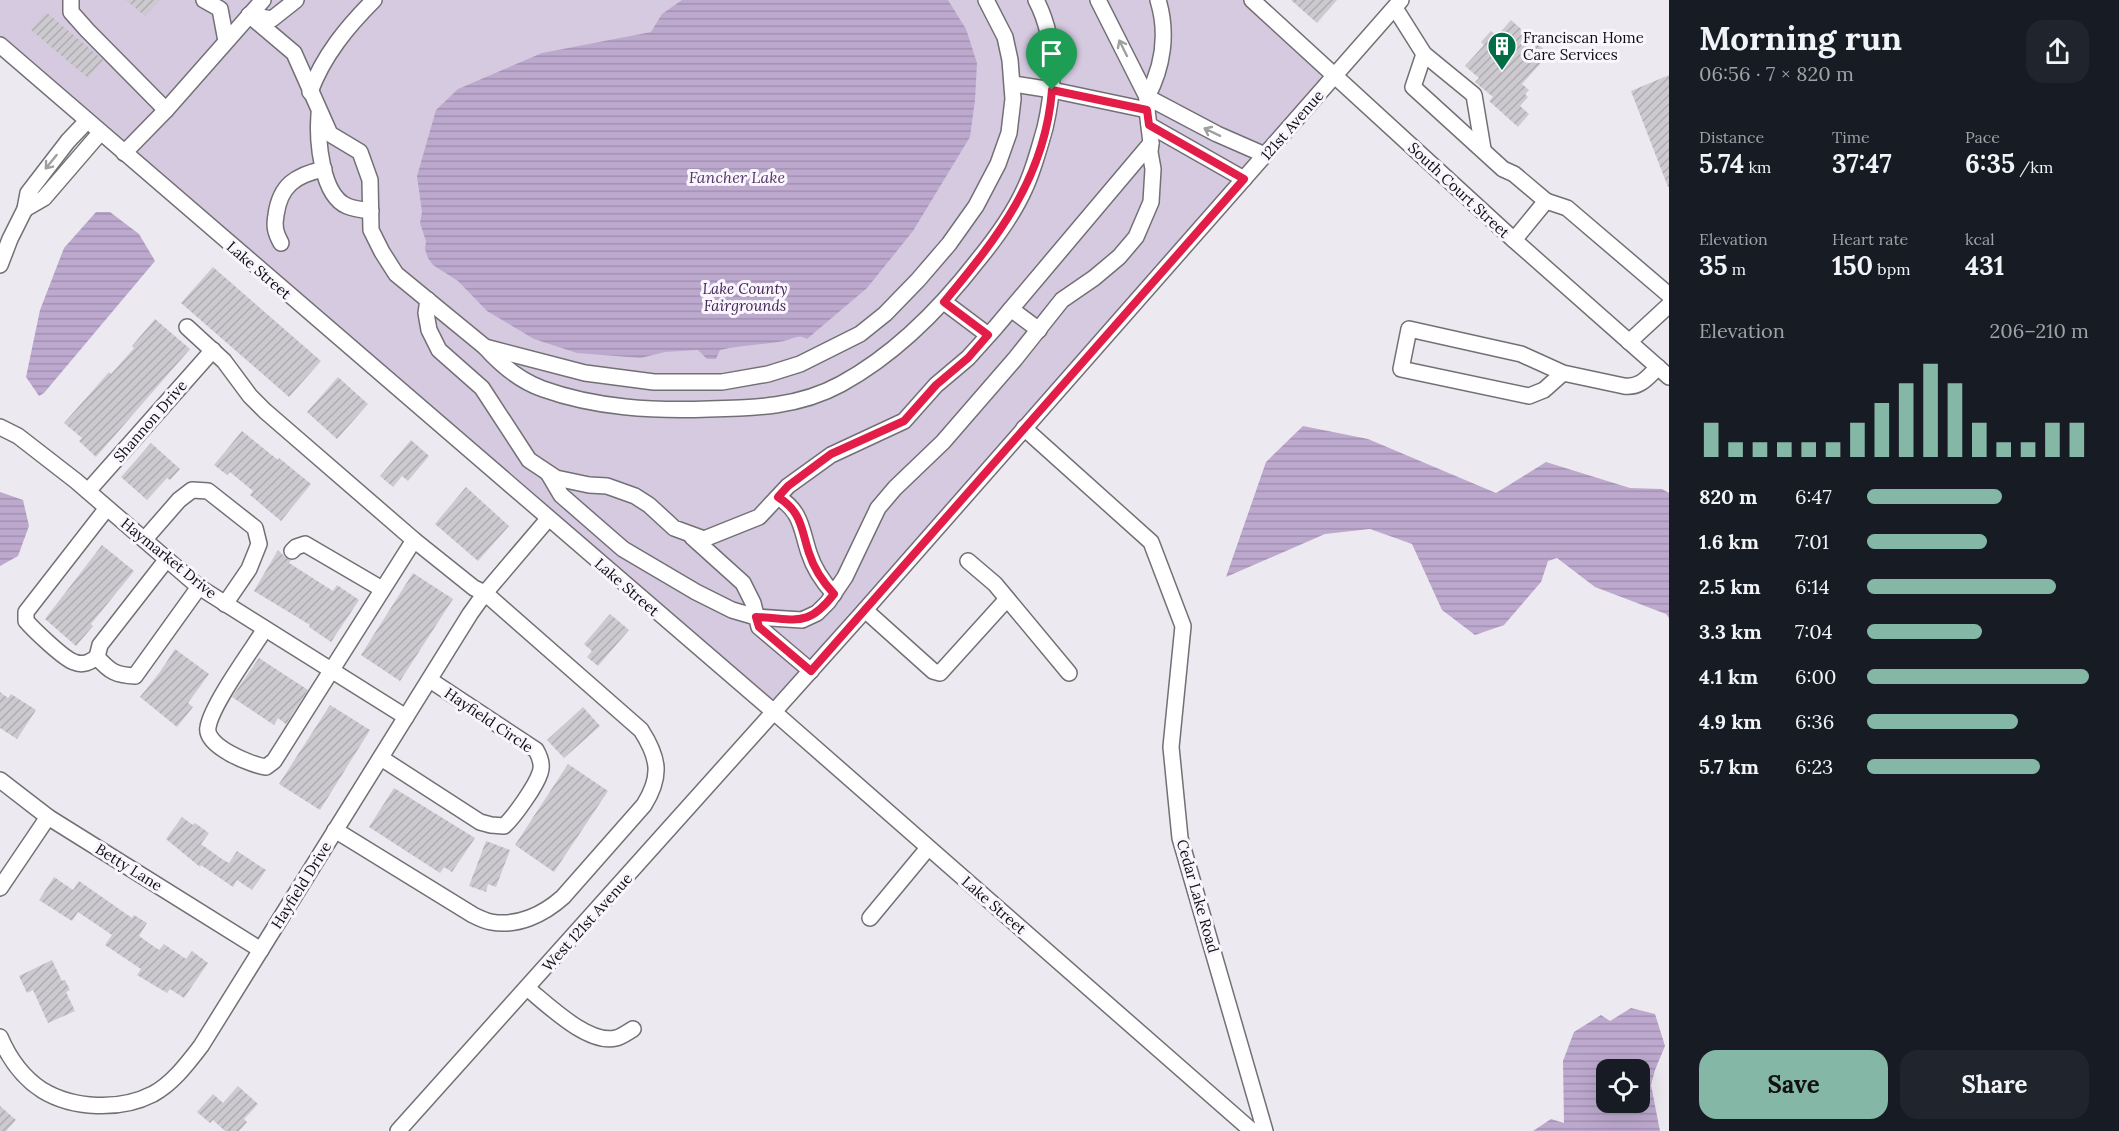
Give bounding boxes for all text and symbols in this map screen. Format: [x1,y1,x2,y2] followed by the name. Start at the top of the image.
[1699,17,1902,59] text: Morning run
[2026,20,2089,83] button: share
[1026,28,1077,90] pin
[1523,28,1644,64] place label: Franciscan Home Care Services
[1486,30,1518,72] building icon: Franciscan Home Care Services
[1035,37,1068,70] icon: arrive
[1117,39,1129,57] one-way arrow
[1699,61,1854,86] text: 06:56 · 7 × 820 m
[1256,86,1328,164] street label: 121st Avenue
[1203,125,1221,137] one-way arrow
[1699,127,1764,147] text: Distance
[1832,127,1870,147] text: Time
[1965,127,2000,147] text: Pace
[1404,138,1514,242] street label: South Court Street
[1699,147,1744,180] text: 5.74
[1832,147,1892,180] text: 37:47
[1965,147,2015,180] text: 6:35
[45,154,58,170] one-way arrow
[1744,157,1771,177] text: km
[2015,157,2053,177] text: /km
[689,167,786,187] water label: Fancher Lake
[1699,229,1768,249] text: Elevation
[1832,229,1908,249] text: Heart rate
[1965,229,1995,249] text: kcal
[223,237,295,303] street label: Lake Street
[1699,249,1728,282] text: 35
[1832,249,1873,282] text: 150
[1965,249,2004,282] text: 431
[1728,259,1746,279] text: m
[1873,259,1911,279] text: bpm
[702,279,788,315] park label: Lake County Fairgrounds
[1699,318,1785,343] text: Elevation
[1990,318,2089,343] text: 206–210 m
[109,376,191,466] street label: Shannon Drive
[1699,484,1757,509] text: 820 m
[1795,484,1832,509] text: 6:47
[117,514,221,602] street label: Haymarket Drive
[1699,529,1759,554] text: 1.6 km
[1795,529,1829,554] text: 7:01
[591,554,663,620] street label: Lake Street
[1699,574,1761,599] text: 2.5 km
[1795,574,1830,599] text: 6:14
[1699,619,1762,644] text: 3.3 km
[1795,619,1832,644] text: 7:04
[1699,664,1758,689] text: 4.1 km
[1795,664,1836,689] text: 6:00
[441,683,537,757] street label: Hayfield Circle
[1699,709,1762,734] text: 4.9 km
[1795,709,1834,734] text: 6:36
[1699,754,1759,779] text: 5.7 km
[1795,754,1833,779] text: 6:23
[1173,837,1223,955] street label: Cedar Lake Road
[267,838,335,932] street label: Hayfield Drive
[92,839,166,895] street label: Betty Lane
[538,869,636,975] street label: West 121st Avenue
[958,872,1030,938] street label: Lake Street
[1699,1050,1888,1119] button: Save
[1900,1050,2089,1119] button: Share
[1596,1059,1650,1113] map controls
[1596,1059,1650,1113] button: locate

